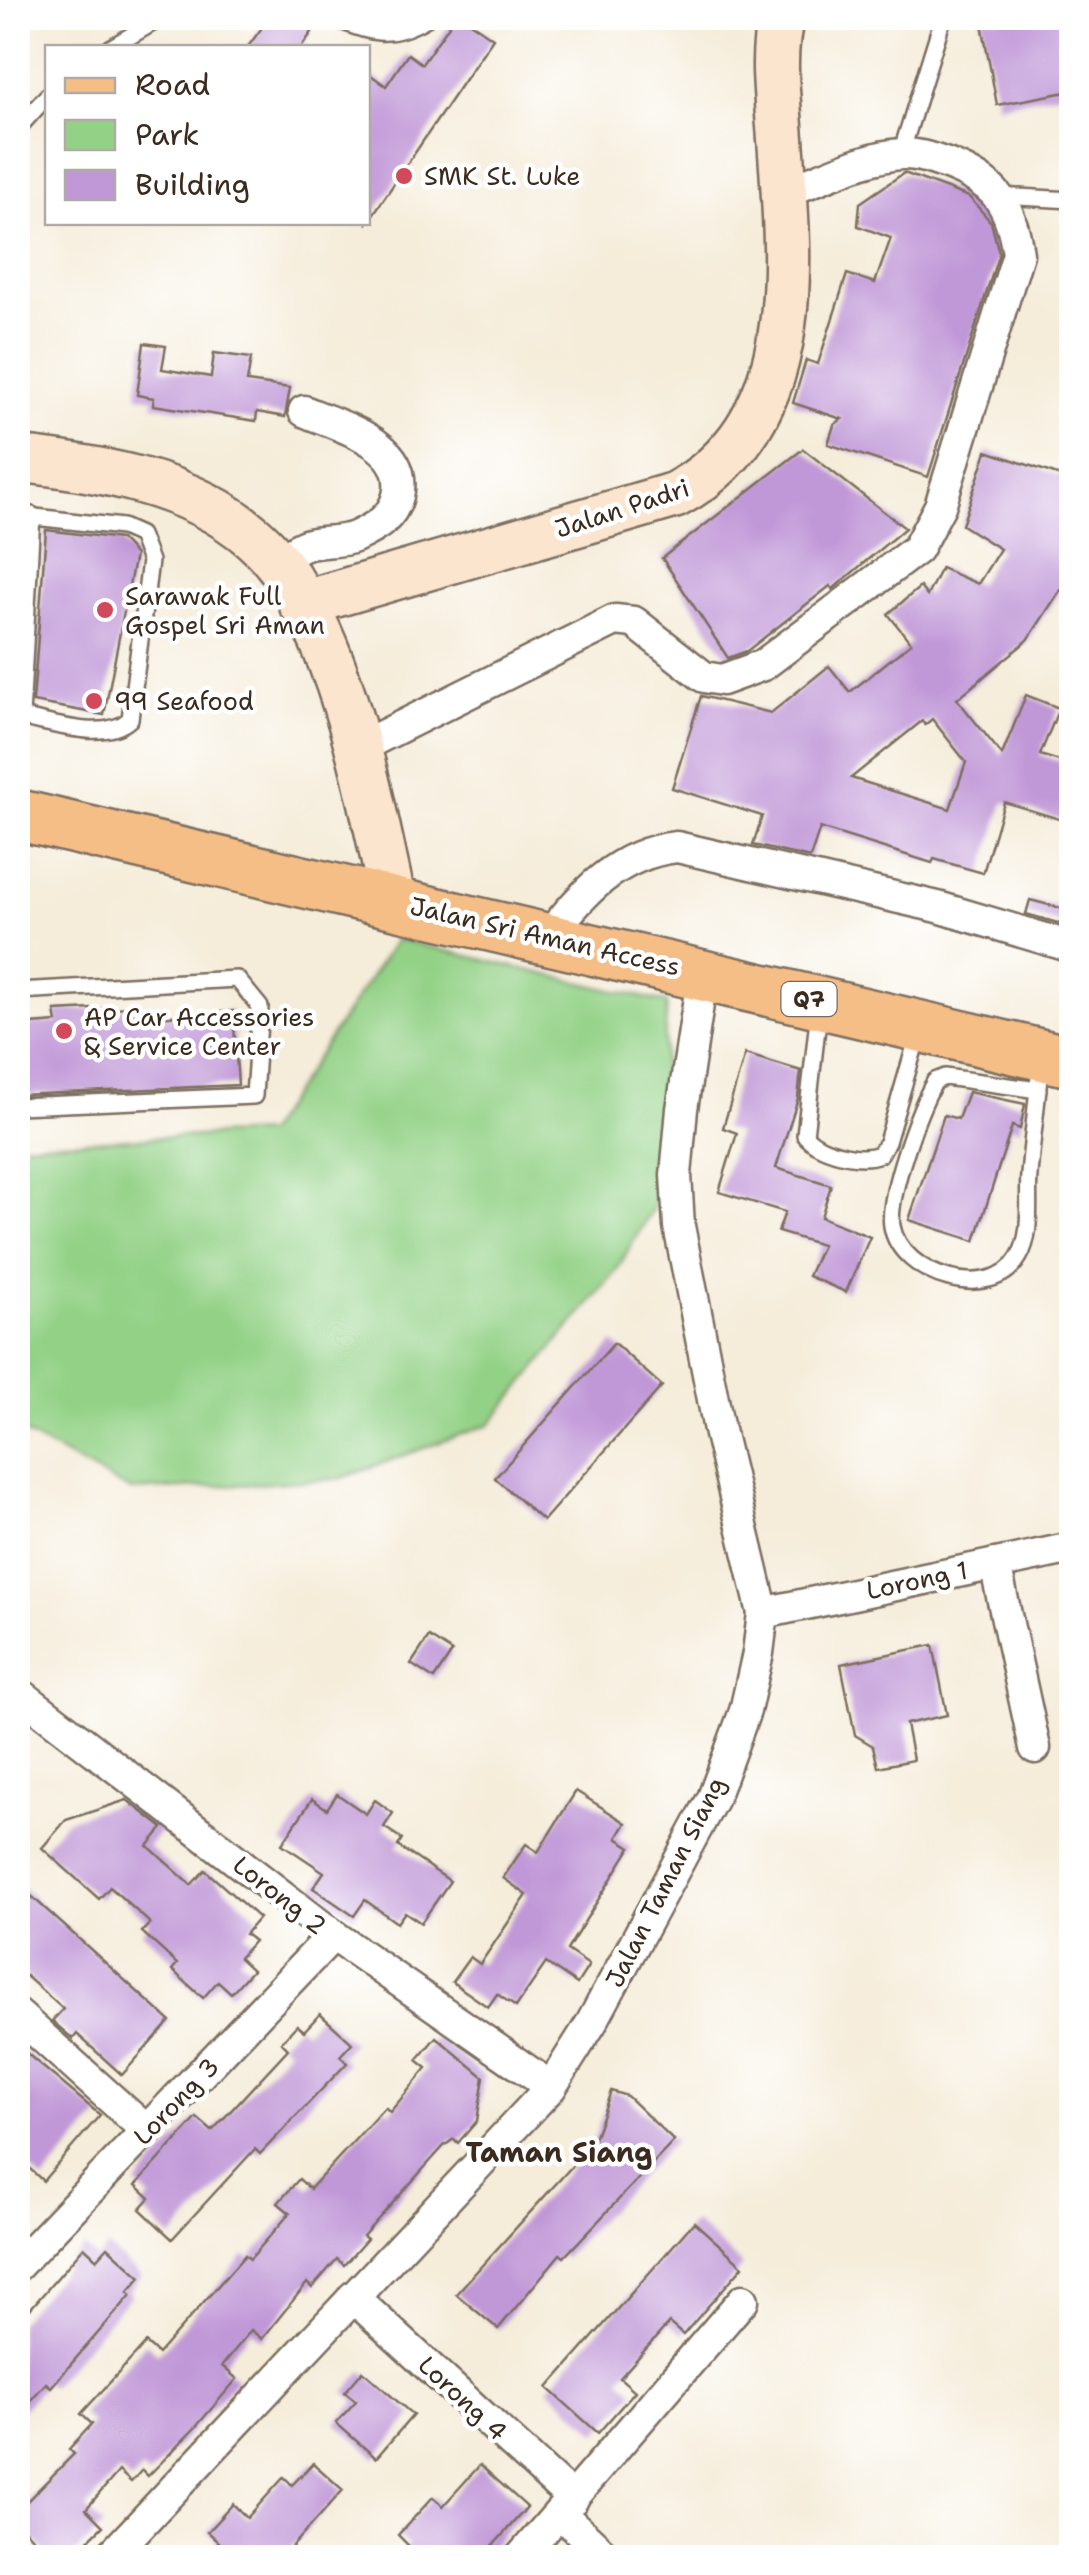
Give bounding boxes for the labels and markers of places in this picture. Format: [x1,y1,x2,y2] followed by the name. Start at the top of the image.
[424,159,580,193] place label: SMK St. Luke
[393,165,415,187] marker: SMK St. Luke
[125,579,325,642] place label: Sarawak Full Gospel Sri Aman
[94,599,116,621] marker: Sarawak Full Gospel Sri Aman
[114,684,254,718] place label: 99 Seafood
[83,690,105,712] marker: 99 Seafood
[84,1000,315,1063] place label: AP Car Accessories & Service Center
[53,1020,75,1042] marker: AP Car Accessories & Service Center

